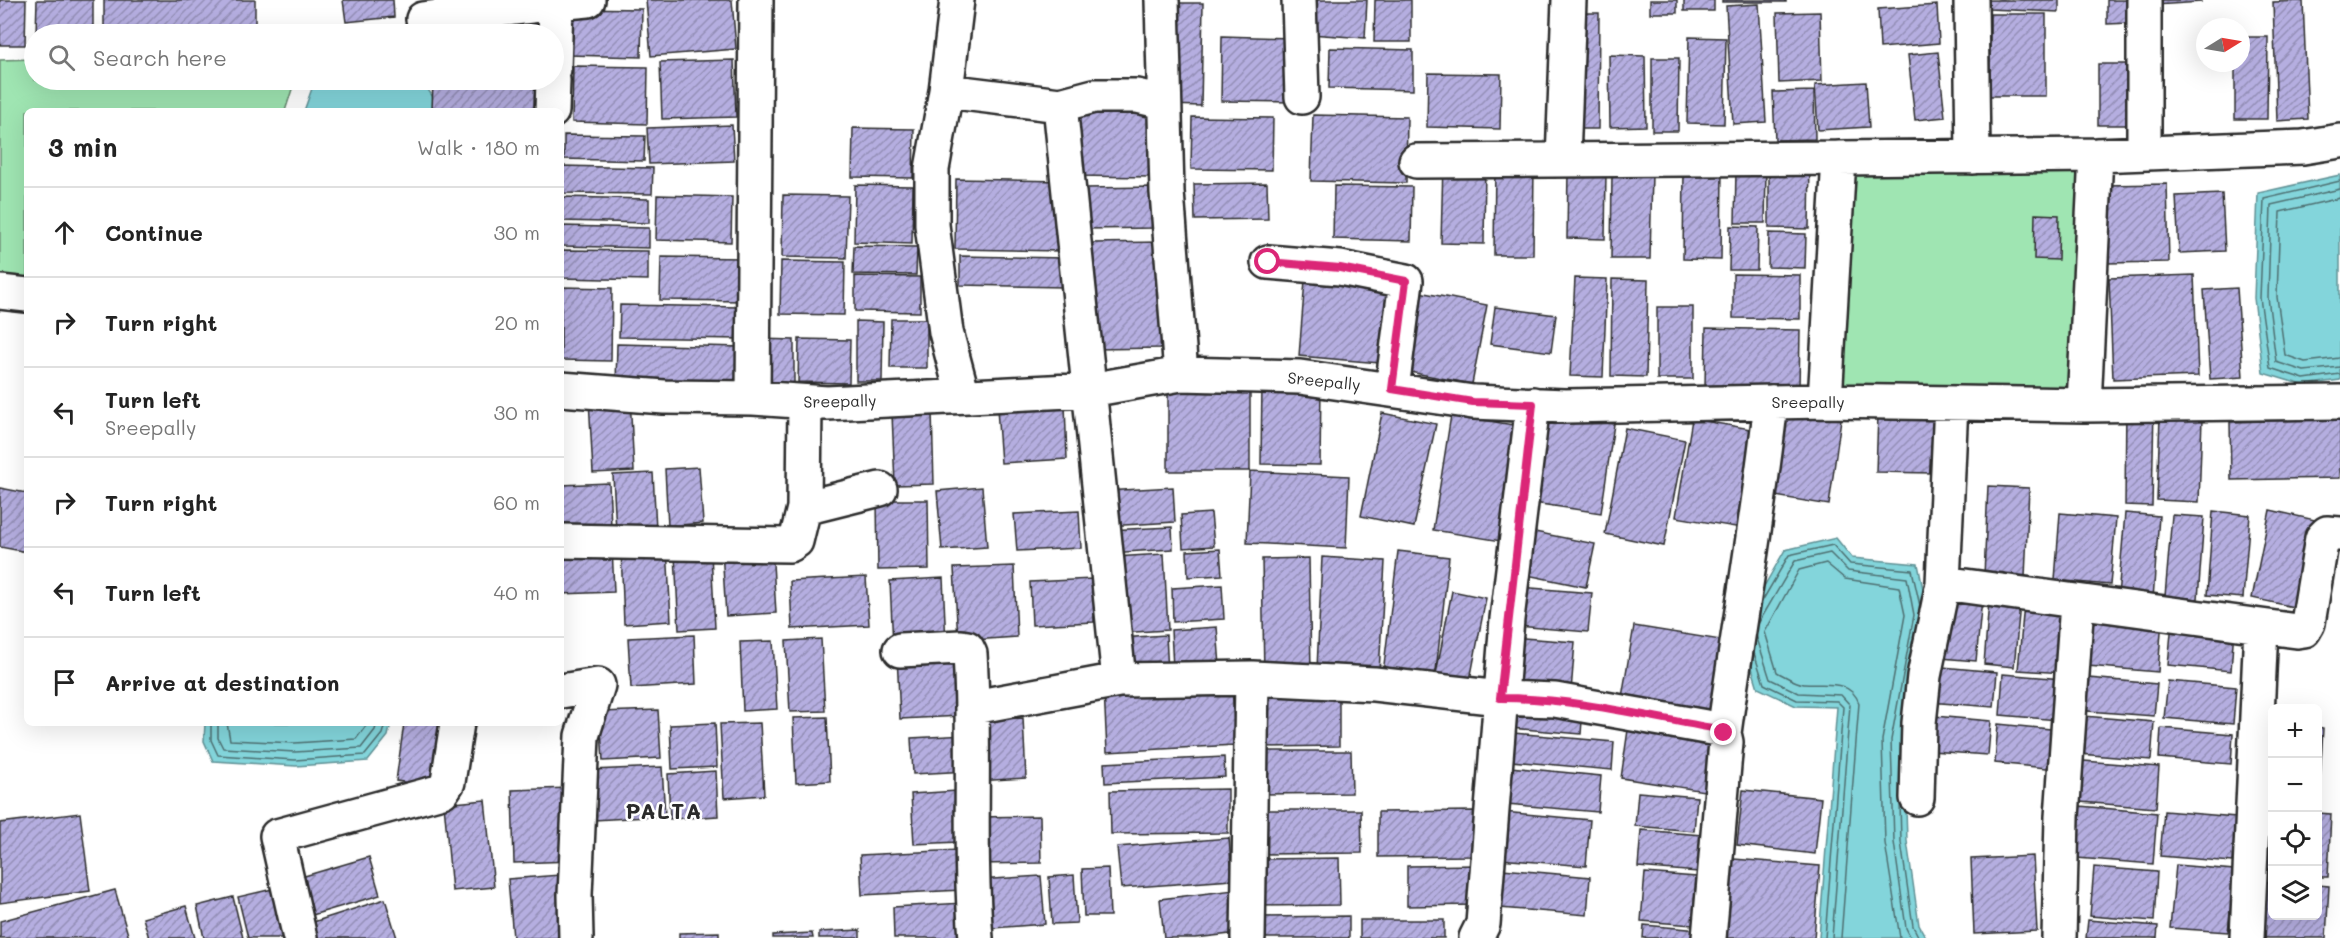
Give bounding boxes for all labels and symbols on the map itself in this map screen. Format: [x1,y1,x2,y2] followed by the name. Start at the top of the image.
[2196,18,2250,72] north arrow
[1254,248,1280,274] route start
[1287,366,1361,395] street label: Sreepally
[803,389,877,412] street label: Sreepally
[1771,391,1845,412] street label: Sreepally
[1710,719,1736,745] route end
[625,796,703,825] district label: PALTA

